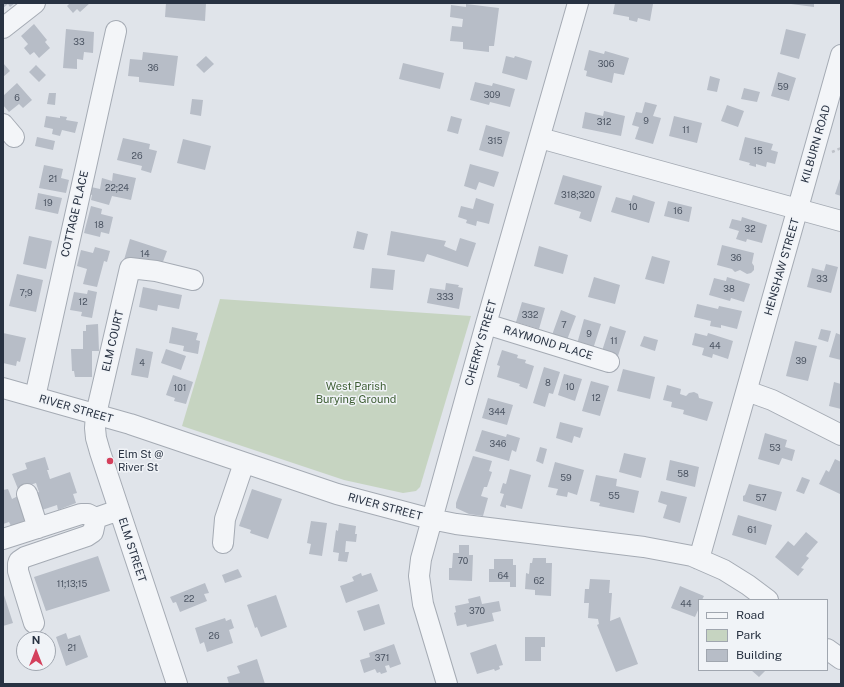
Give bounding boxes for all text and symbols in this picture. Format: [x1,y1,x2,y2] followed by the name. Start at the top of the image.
[73,37,85,47] house number: 33
[598,59,614,69] house number: 306
[147,63,159,73] house number: 36
[777,82,789,92] house number: 59
[484,90,500,100] house number: 309
[14,93,20,103] house number: 6
[799,103,833,185] street label: KILBURN ROAD
[643,116,649,126] house number: 9
[597,117,611,127] house number: 312
[682,125,690,135] house number: 11
[487,136,503,146] house number: 315
[753,146,763,156] house number: 15
[132,151,142,161] house number: 26
[59,169,91,259] street label: COTTAGE PLACE
[48,174,58,184] house number: 21
[105,183,129,193] house number: 22;24
[561,190,595,200] house number: 318;320
[43,198,53,208] house number: 19
[628,202,638,212] house number: 10
[673,206,683,216] house number: 16
[762,217,802,317] street label: HENSHAW STREET
[94,220,104,230] house number: 18
[744,224,756,234] house number: 32
[140,249,150,259] house number: 14
[730,253,742,263] house number: 36
[816,274,828,284] house number: 33
[723,284,735,294] house number: 38
[19,288,33,298] house number: 7;9
[437,292,453,302] house number: 333
[78,297,88,307] house number: 12
[462,299,500,387] street label: CHERRY STREET
[100,309,126,373] street label: ELM COURT
[522,310,538,320] house number: 332
[561,320,567,330] house number: 7
[502,323,594,363] street label: RAYMOND PLACE
[586,329,592,339] house number: 9
[610,336,618,346] house number: 11
[709,341,721,351] house number: 44
[795,356,807,366] house number: 39
[139,358,145,368] house number: 4
[545,378,551,388] house number: 8
[316,380,396,406] park label: West Parish Burying Ground
[565,382,575,392] house number: 10
[174,383,186,393] house number: 101
[37,392,115,426] street label: RIVER STREET
[591,393,601,403] house number: 12
[489,407,505,417] house number: 344
[490,439,506,449] house number: 346
[769,443,781,453] house number: 53
[118,448,163,474] place label: Elm St @ River St
[105,456,115,466] marker: Elm St @ River St
[677,469,689,479] house number: 58
[560,473,572,483] house number: 59
[346,491,424,523] street label: RIVER STREET
[608,491,620,501] house number: 55
[755,493,767,503] house number: 57
[115,516,149,584] street label: ELM STREET
[747,525,757,535] house number: 61
[458,556,468,566] house number: 70
[497,571,509,581] house number: 64
[534,576,544,586] house number: 62
[57,579,87,589] house number: 11;13;15
[184,594,194,604] house number: 22
[680,599,692,609] house number: 44
[698,599,828,671] legend
[469,606,485,616] house number: 370
[736,608,764,622] text: Road
[736,628,762,642] text: Park
[16,631,56,671] north arrow
[209,631,219,641] house number: 26
[32,634,40,646] text: N
[67,643,77,653] house number: 21
[736,648,782,662] text: Building
[375,653,389,663] house number: 371

